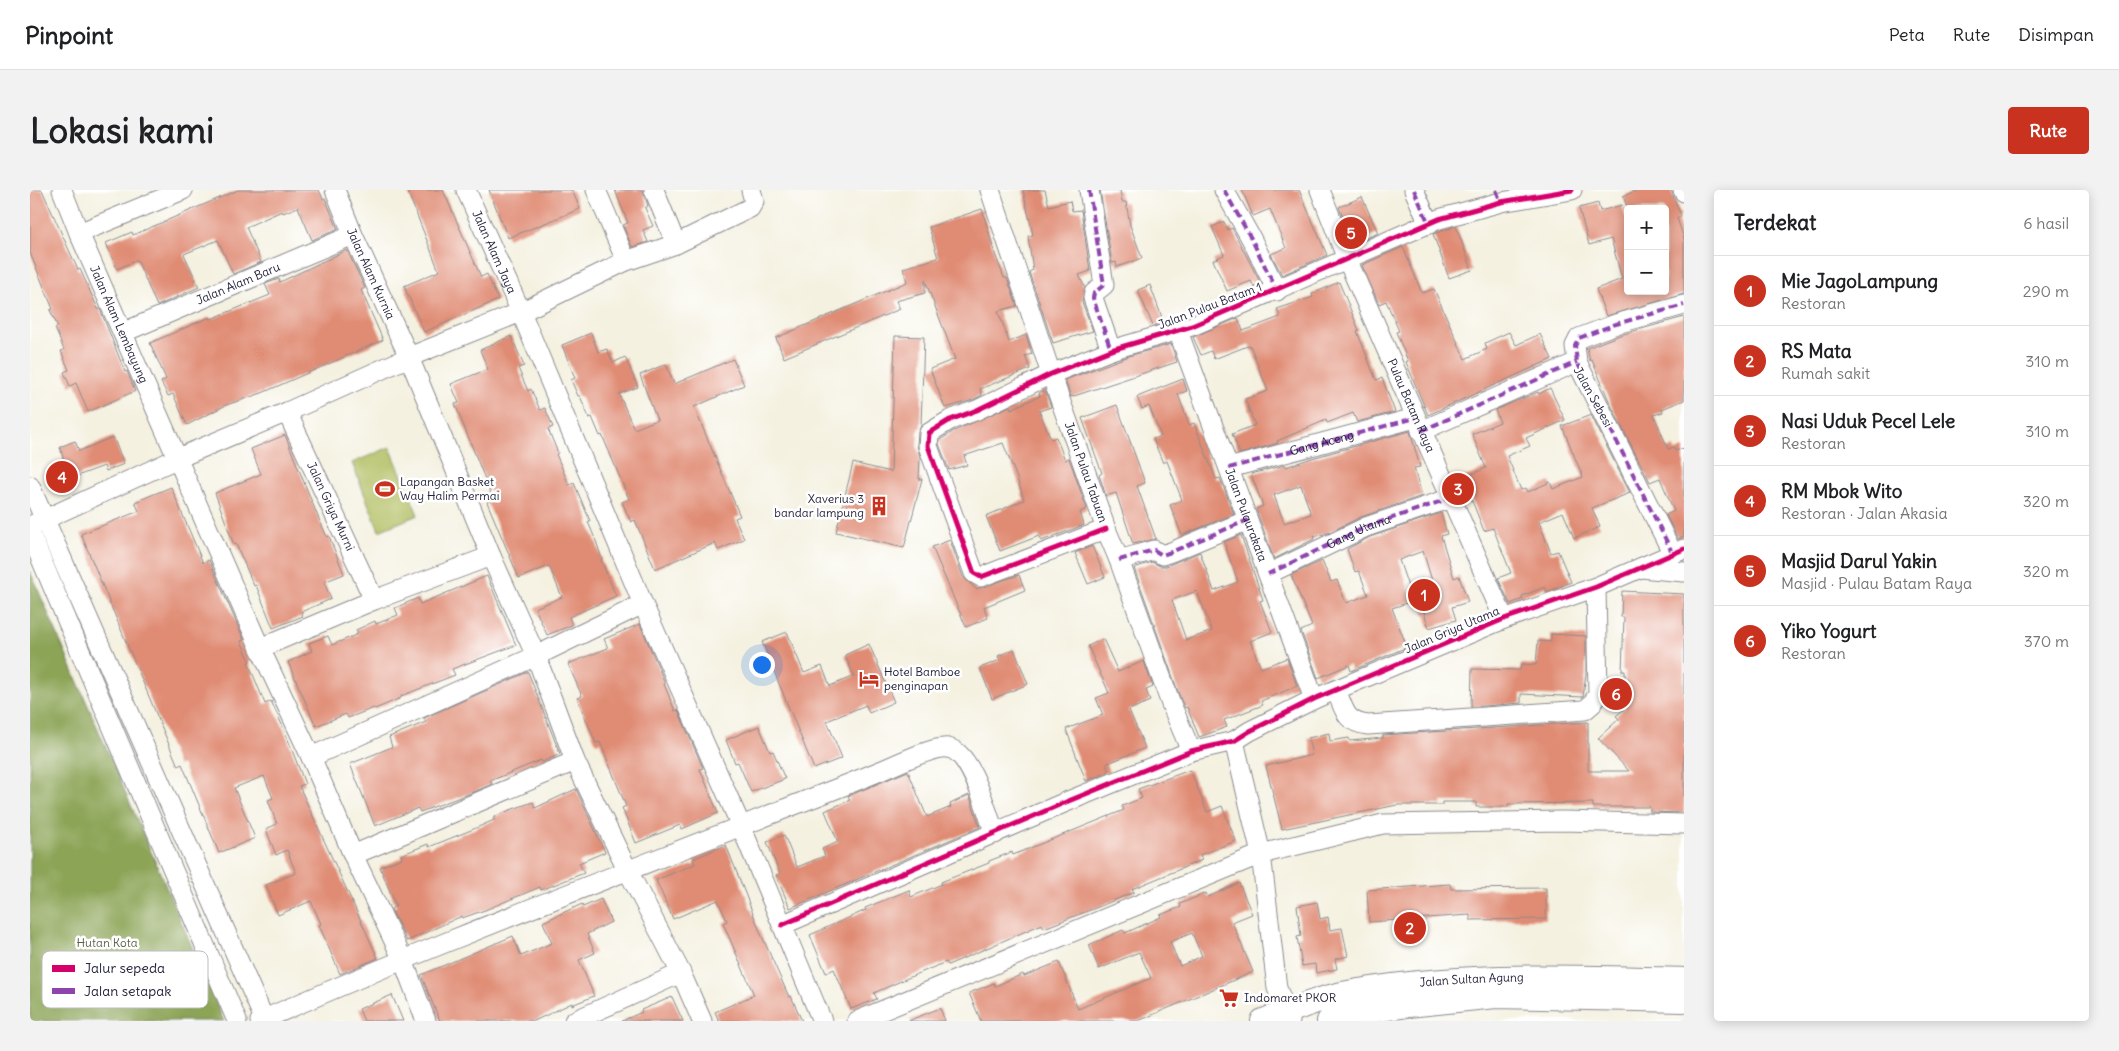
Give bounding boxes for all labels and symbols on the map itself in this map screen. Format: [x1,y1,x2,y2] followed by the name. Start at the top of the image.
[469,208,520,296] street label: Jalan Alam Jaya
[1335,214,1367,252] pin: 5
[344,226,399,322] street label: Jalan Alam Kurnia
[194,259,282,308] street label: Jalan Alam Baru
[87,263,152,385] street label: Jalan Alam Lembayung
[1156,279,1264,332] street label: Jalan Pulau Batam 1
[1384,356,1438,455] street label: Pulau Batam Raya
[1571,364,1616,430] street label: Jalan Sebesi
[1062,420,1111,524] street label: Jalan Pulau Tabuan
[1288,427,1355,458] street label: Gang Aceng
[46,458,78,496] pin: 4
[304,459,358,553] street label: Jalan Griya Murni
[1222,466,1271,564] street label: Jalan Pulaurakata
[1442,470,1474,508] pin: 3
[400,474,499,503] place label: Lapangan Basket Way Halim Permai
[374,478,396,500] sports icon: Lapangan Basket Way Halim Permai
[774,491,864,520] place label: Xaverius 3 bandar lampung
[868,495,890,517] building icon: Xaverius 3 bandar lampung
[1324,511,1393,552] street label: Gang Utama
[1408,576,1440,614] pin: 1
[1402,603,1502,656] street label: Jalan Griya Utama
[749,652,775,678] your location
[884,664,960,693] place label: Hotel Bamboe penginapan
[858,668,880,690] hotel icon: Hotel Bamboe penginapan
[1600,675,1632,713] pin: 6
[1394,909,1426,947] pin: 2
[76,935,138,950] park label: Hutan Kota
[42,951,208,1008] legend
[84,959,165,977] text: Jalur sepeda
[1419,969,1524,990] street label: Jalan Sultan Agung
[84,982,171,1000] text: Jalan setapak
[1218,987,1240,1009] supermarket icon: Indomaret PKOR
[1244,990,1337,1005] place label: Indomaret PKOR

